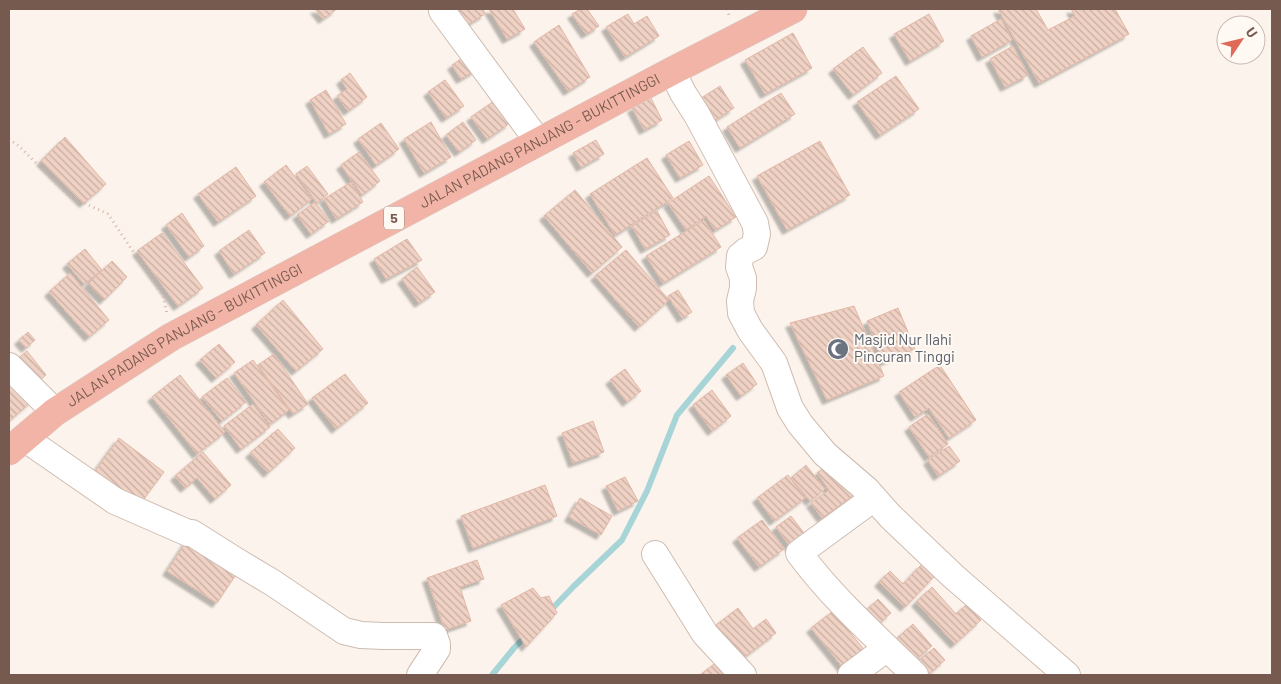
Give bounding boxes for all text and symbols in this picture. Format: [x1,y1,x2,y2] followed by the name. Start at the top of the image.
[1216,15,1266,65] north arrow
[1243,24,1262,41] text: U
[416,69,663,211] street label: JALAN PADANG PANJANG - BUKITTINGGI
[384,207,404,230] road number: 5
[63,259,305,410] street label: JALAN PADANG PANJANG - BUKITTINGGI
[854,330,955,365] place label: Masjid Nur Ilahi Pincuran Tinggi
[826,337,850,361] mosque icon: Masjid Nur Ilahi Pincuran Tinggi

